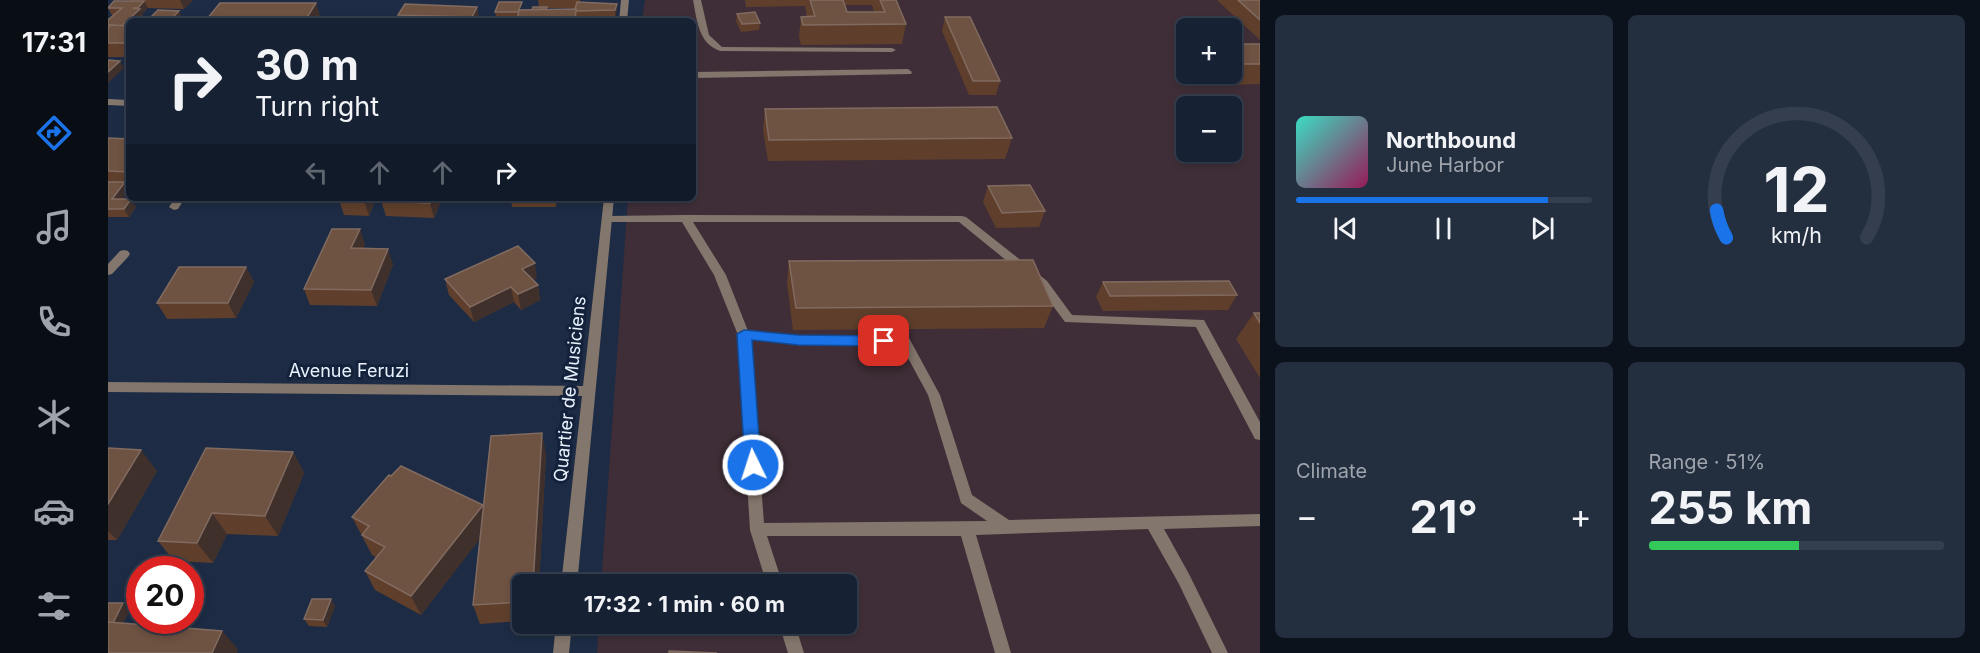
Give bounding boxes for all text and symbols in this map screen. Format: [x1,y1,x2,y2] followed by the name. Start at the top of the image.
[1176,18,1242,162] map controls
[1176,18,1242,84] button: +
[22,26,86,59] text: 17:31
[255,39,359,90] text: 30 m
[156,42,234,120] icon: right
[255,90,379,123] text: Turn right
[1176,96,1242,162] button: −
[33,112,75,154] icon: directions
[1386,127,1516,153] text: Northbound
[1763,152,1829,227] text: 12
[1386,153,1504,177] text: June Harbor
[300,156,333,189] icon: left
[363,156,396,189] icon: ahead
[426,156,459,189] icon: ahead
[489,156,522,189] icon: right
[33,206,75,248] icon: music
[1329,212,1362,245] icon: previous
[1427,212,1460,245] icon: pause
[1526,212,1559,245] icon: next
[1771,222,1822,248] text: km/h
[549,295,590,483] street label: Quartier de Musiciens
[33,301,75,343] icon: phone
[858,315,909,366] pin
[867,324,900,357] icon: arrive
[289,360,409,381] street label: Avenue Feruzi
[33,396,75,438] icon: climate
[721,433,785,497] position arrow
[1649,450,1765,474] text: Range · 51%
[1296,459,1367,483] text: Climate
[1649,480,1812,535] text: 255 km
[1410,489,1478,544] text: 21°
[33,490,75,532] icon: car
[1296,496,1318,536] text: −
[1570,496,1592,536] text: +
[126,556,204,634] speed limit sign: 20
[33,585,75,627] icon: filters
[584,591,785,617] text: 17:32 · 1 min · 60 m

